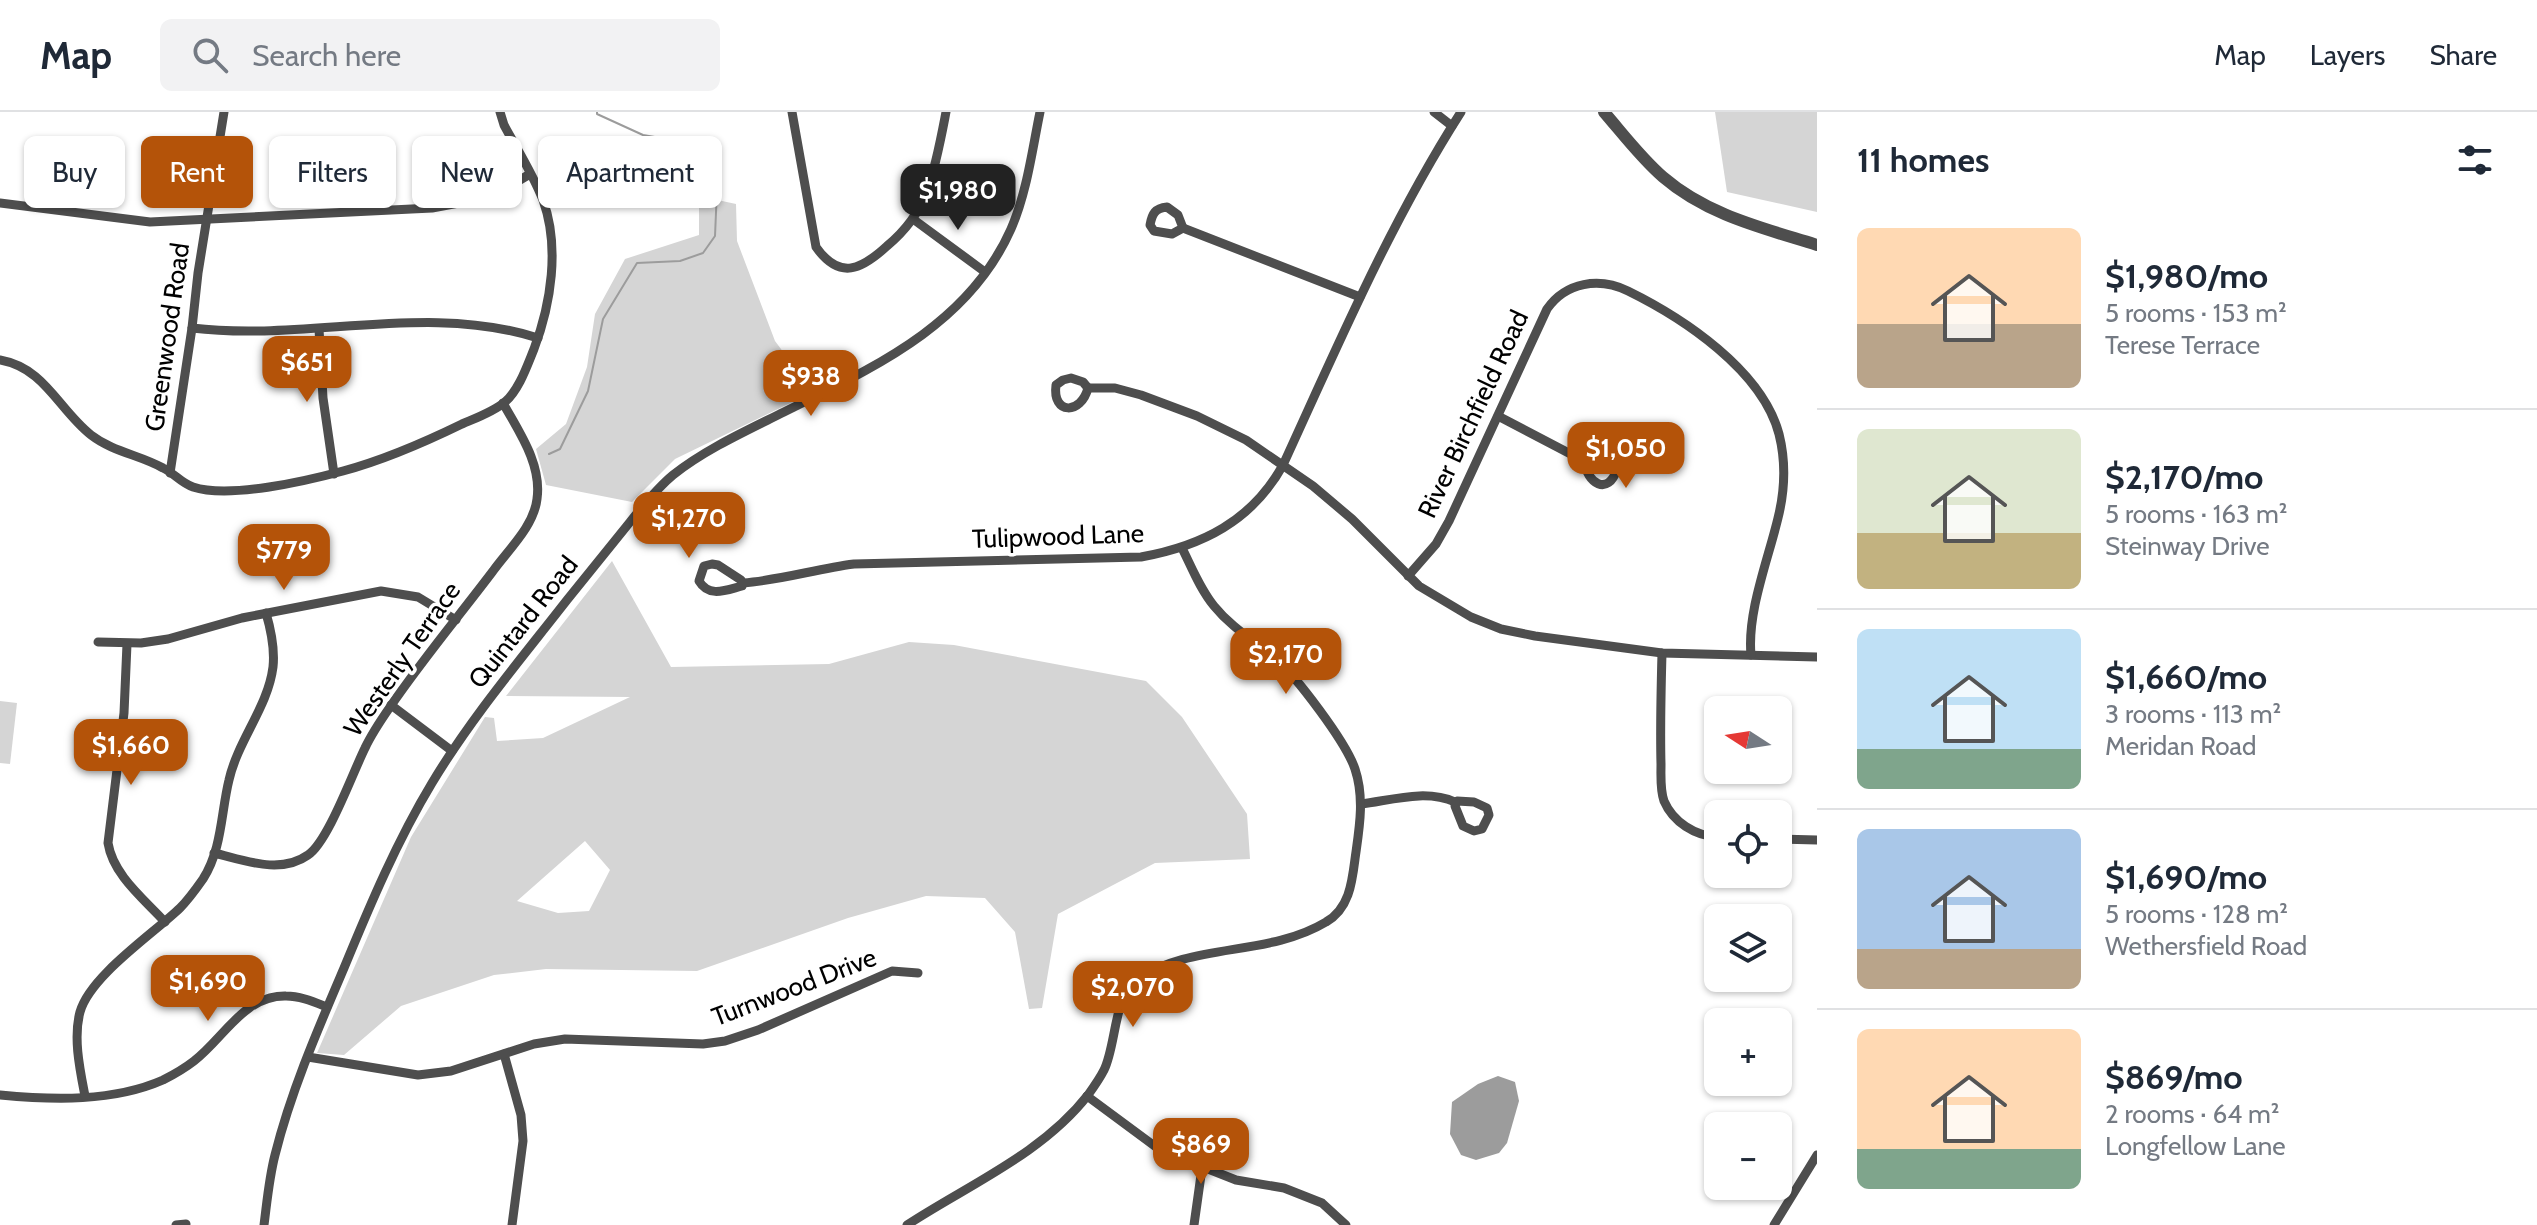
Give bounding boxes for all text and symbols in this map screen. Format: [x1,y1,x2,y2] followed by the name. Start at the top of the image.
[160,19,720,91] search box
[40,32,112,79] text: Map
[188,33,232,77] icon: search
[252,37,401,74] text: Search here
[2214,38,2266,72] text: Map
[2310,38,2385,72] text: Layers
[2429,38,2497,72] text: Share
[24,136,125,208] chip: Buy
[141,136,253,208] chip: Rent
[269,136,396,208] chip: Filters
[412,136,522,208] chip: New
[538,136,722,208] chip: Apartment
[2453,138,2497,182] icon: filters
[1857,139,1989,181] text: 11 homes
[893,164,1023,232] pin: $1,980
[919,174,998,206] text: $1,980
[138,241,196,433] street label: Greenwood Road
[2105,255,2268,297] text: $1,980/mo
[1921,260,2017,356] icon: home
[2105,297,2287,329] text: 5 rooms · 153 m²
[1411,305,1535,523] street label: River Birchfield Road
[2105,329,2260,361] text: Terese Terrace
[260,336,354,404] pin: $651
[280,346,334,378] text: $651
[764,350,858,418] pin: $938
[781,360,841,392] text: $938
[1561,422,1691,490] pin: $1,050
[1585,432,1667,464] text: $1,050
[2105,456,2263,498] text: $2,170/mo
[1921,461,2017,557] icon: home
[624,492,754,560] pin: $1,270
[2105,498,2287,530] text: 5 rooms · 163 m²
[651,502,727,534] text: $1,270
[971,517,1145,555] street label: Tulipwood Lane
[237,524,331,592] pin: $779
[2105,530,2270,562] text: Steinway Drive
[256,534,312,566] text: $779
[461,549,585,695] street label: Quintard Road
[337,575,467,743] street label: Westerly Terrace
[1221,628,1351,696] pin: $2,170
[1248,638,1324,670] text: $2,170
[2105,656,2267,698] text: $1,660/mo
[1921,661,2017,757] icon: home
[1704,696,1792,784] north arrow
[1704,696,1792,1200] map controls
[2105,698,2281,730] text: 3 rooms · 113 m²
[66,719,196,787] pin: $1,660
[92,729,170,761] text: $1,660
[2105,730,2257,762] text: Meridan Road
[1704,800,1792,888] button: locate
[2105,856,2267,898] text: $1,690/mo
[1921,861,2017,957] icon: home
[2105,898,2288,930] text: 5 rooms · 128 m²
[1704,904,1792,992] button: layers
[2105,930,2307,962] text: Wethersfield Road
[707,941,881,1033] street label: Turnwood Drive
[143,955,273,1023] pin: $1,690
[1068,961,1198,1029] pin: $2,070
[169,965,247,997] text: $1,690
[1091,971,1175,1003] text: $2,070
[1704,1008,1792,1096] button: +
[2105,1056,2243,1098] text: $869/mo
[1921,1061,2017,1157] icon: home
[2105,1098,2280,1130] text: 2 rooms · 64 m²
[1704,1112,1792,1200] button: −
[1154,1118,1248,1186] pin: $869
[1171,1128,1231,1160] text: $869
[2105,1130,2286,1162] text: Longfellow Lane

